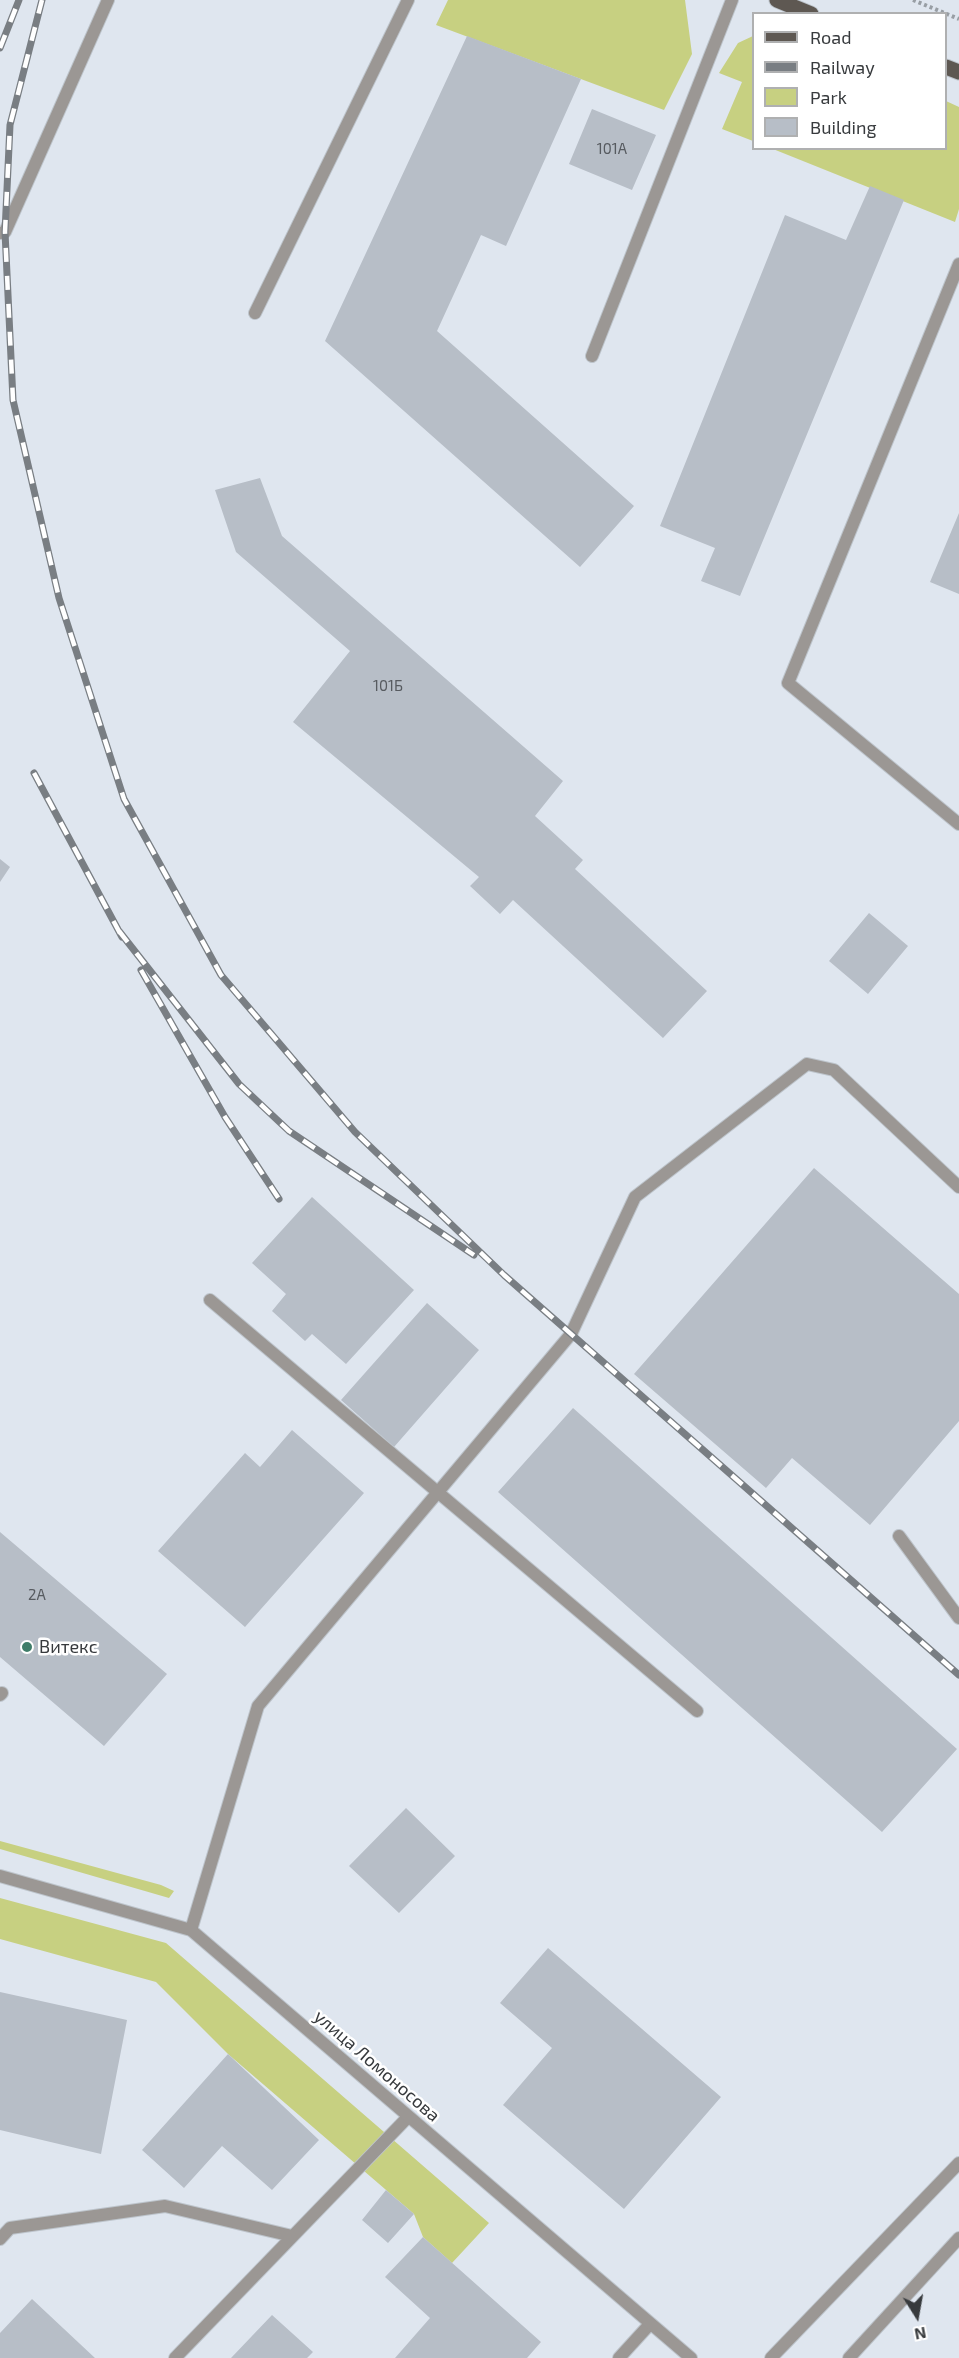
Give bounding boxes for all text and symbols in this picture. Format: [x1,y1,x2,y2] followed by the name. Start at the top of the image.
[752,12,947,150] legend
[810,26,851,48] text: Road
[810,56,875,78] text: Railway
[810,86,847,108] text: Park
[810,116,877,138] text: Building
[597,140,627,158] house number: 101А
[373,677,403,695] house number: 101Б
[28,1586,46,1604] house number: 2А
[39,1636,98,1658] place label: Витекс
[20,1640,34,1654] marker: Витекс
[310,2005,444,2127] street label: улица Ломоносова
[887,2286,947,2346] north arrow
[913,2324,928,2345] text: N

